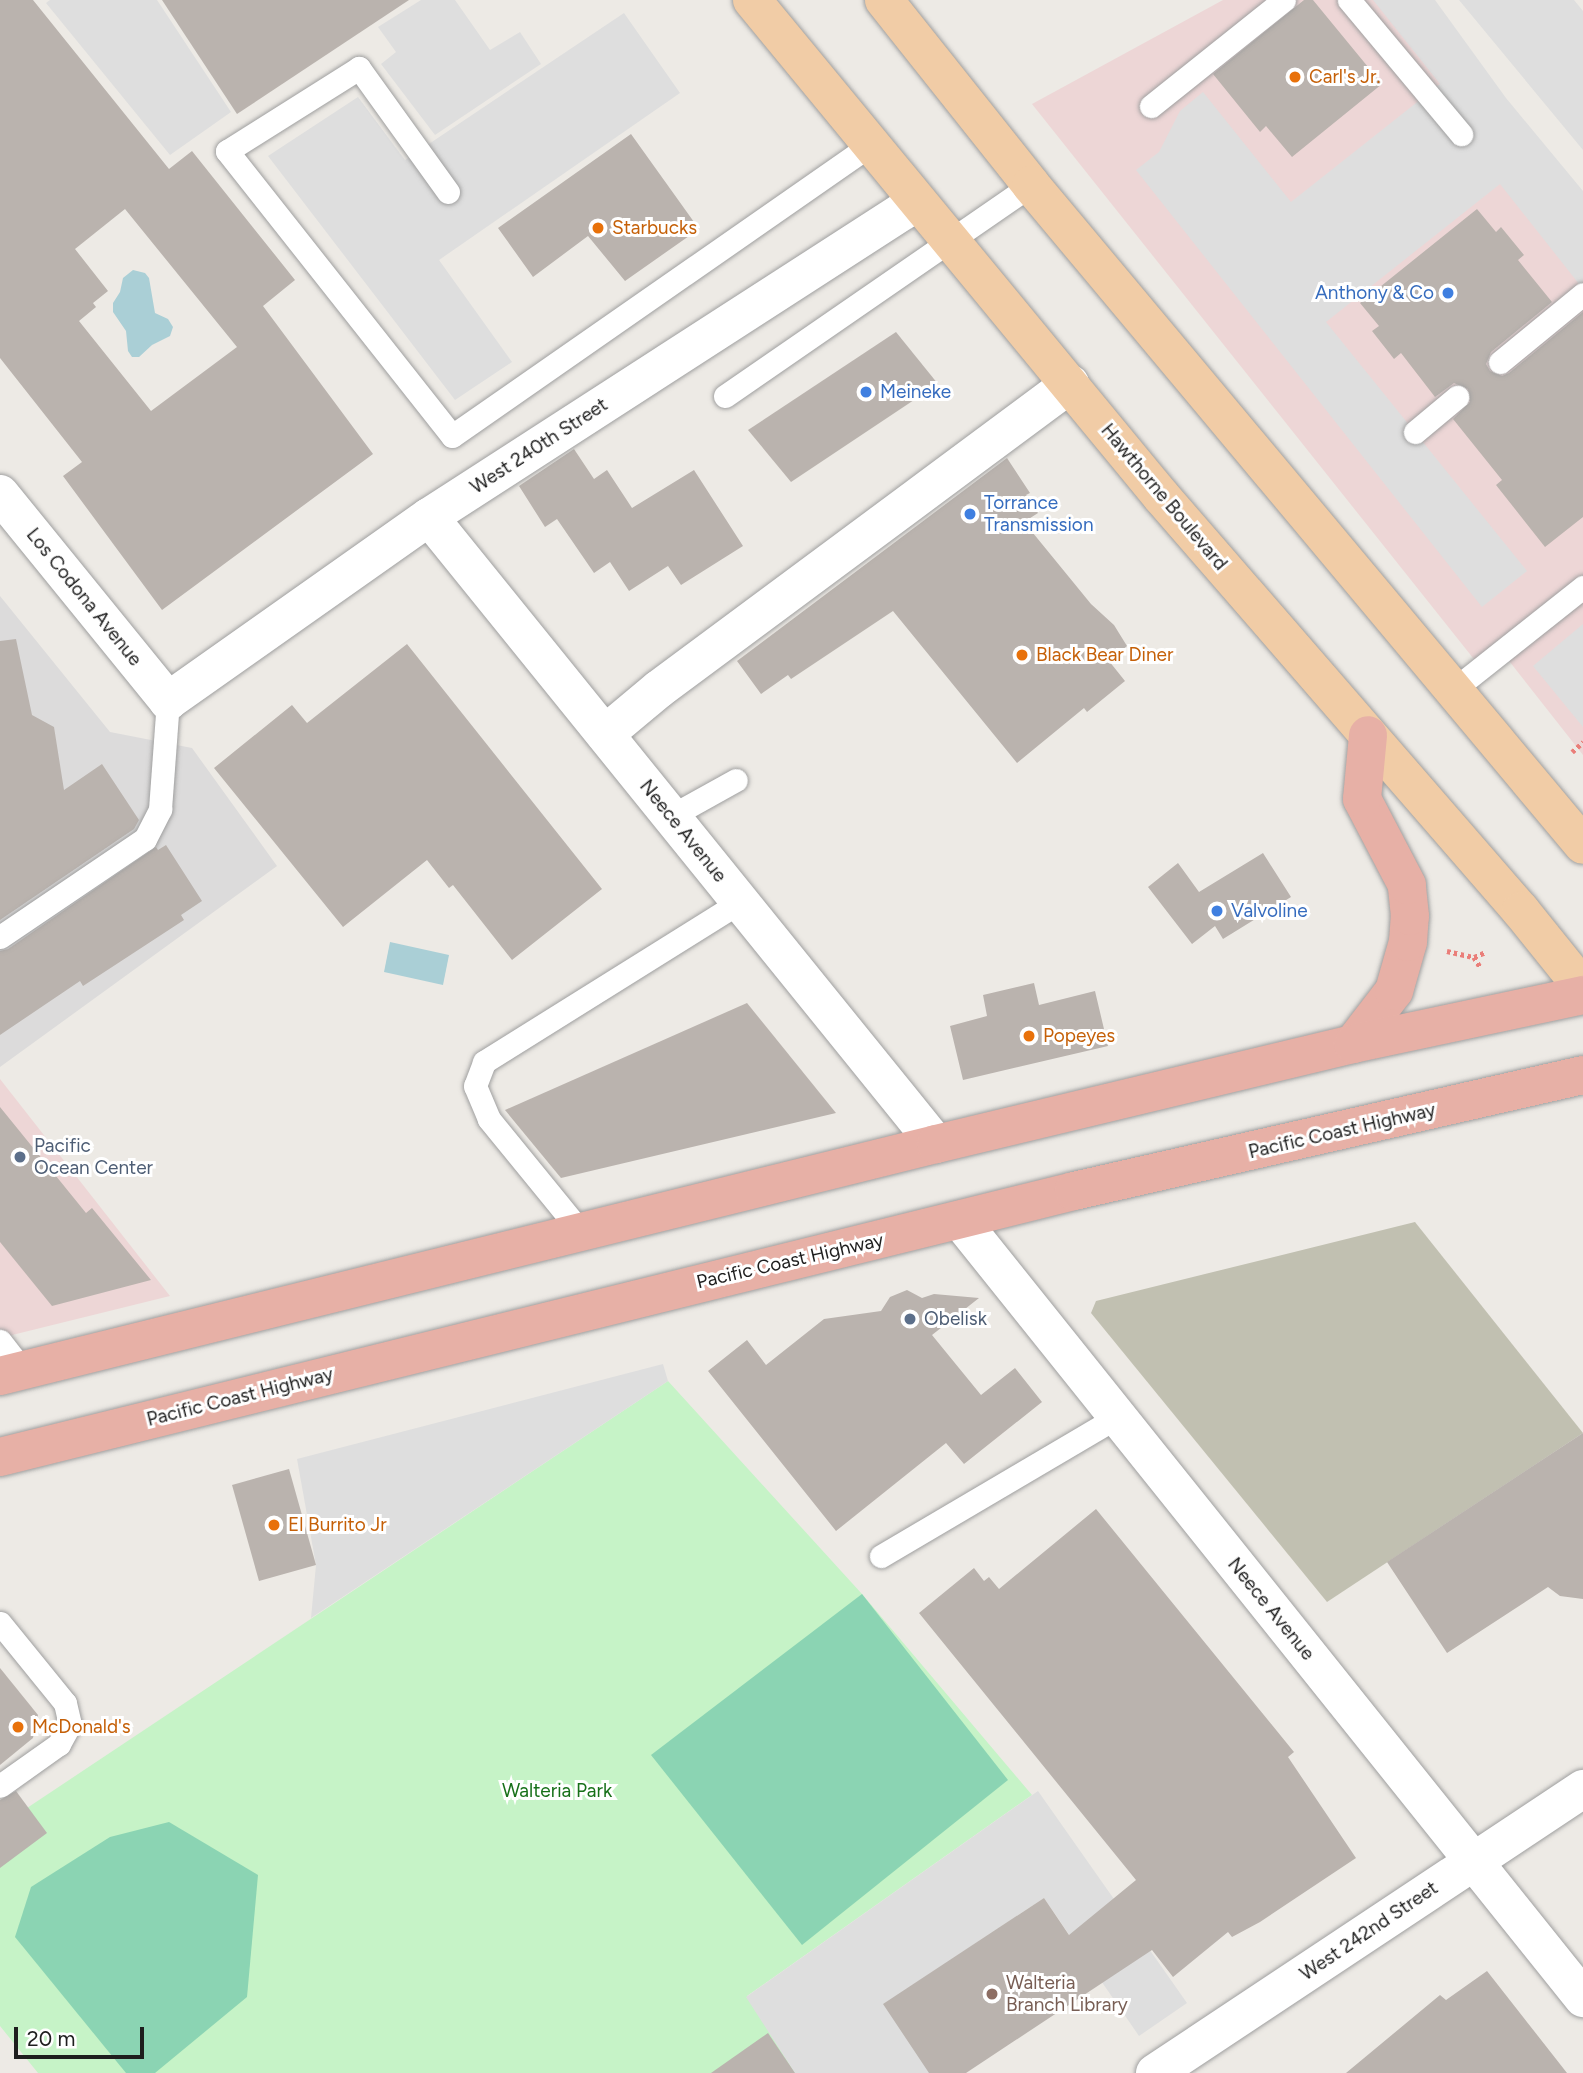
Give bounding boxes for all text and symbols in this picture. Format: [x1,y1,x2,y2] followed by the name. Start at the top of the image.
[1309,66,1380,88] place label: Carl's Jr.
[1287,69,1303,85] marker: Carl's Jr.
[612,217,697,239] place label: Starbucks
[590,220,606,236] marker: Starbucks
[1315,282,1434,304] place label: Anthony & Co
[1440,285,1456,301] marker: Anthony & Co
[880,381,951,403] place label: Meineke
[858,384,874,400] marker: Meineke
[466,393,612,499] street label: West 240th Street
[1096,419,1232,575] street label: Hawthorne Boulevard
[984,492,1093,536] place label: Torrance Transmission
[962,506,978,522] marker: Torrance Transmission
[21,524,147,670] street label: Los Codona Avenue
[1036,644,1173,666] place label: Black Bear Diner
[1014,647,1030,663] marker: Black Bear Diner
[635,775,731,887] street label: Neece Avenue
[1231,900,1308,922] place label: Valvoline
[1209,903,1225,919] marker: Valvoline
[1043,1025,1115,1047] place label: Popeyes
[1021,1028,1037,1044] marker: Popeyes
[1246,1098,1438,1164] street label: Pacific Coast Highway
[34,1135,153,1179] place label: Pacific Ocean Center
[12,1149,28,1165] marker: Pacific Ocean Center
[694,1228,886,1294] street label: Pacific Coast Highway
[924,1308,987,1330] place label: Obelisk
[902,1311,918,1327] marker: Obelisk
[144,1363,336,1431] street label: Pacific Coast Highway
[288,1514,387,1536] place label: El Burrito Jr
[266,1517,282,1533] marker: El Burrito Jr
[1223,1553,1319,1665] street label: Neece Avenue
[32,1716,131,1738] place label: McDonald's
[10,1719,26,1735] marker: McDonald's
[502,1780,612,1802] park label: Walteria Park
[1296,1876,1442,1986] street label: West 242nd Street
[1006,1972,1128,2016] place label: Walteria Branch Library
[984,1986,1000,2002] marker: Walteria Branch Library
[18,2014,147,2058] scale bar
[27,2026,75,2051] text: 20 m

